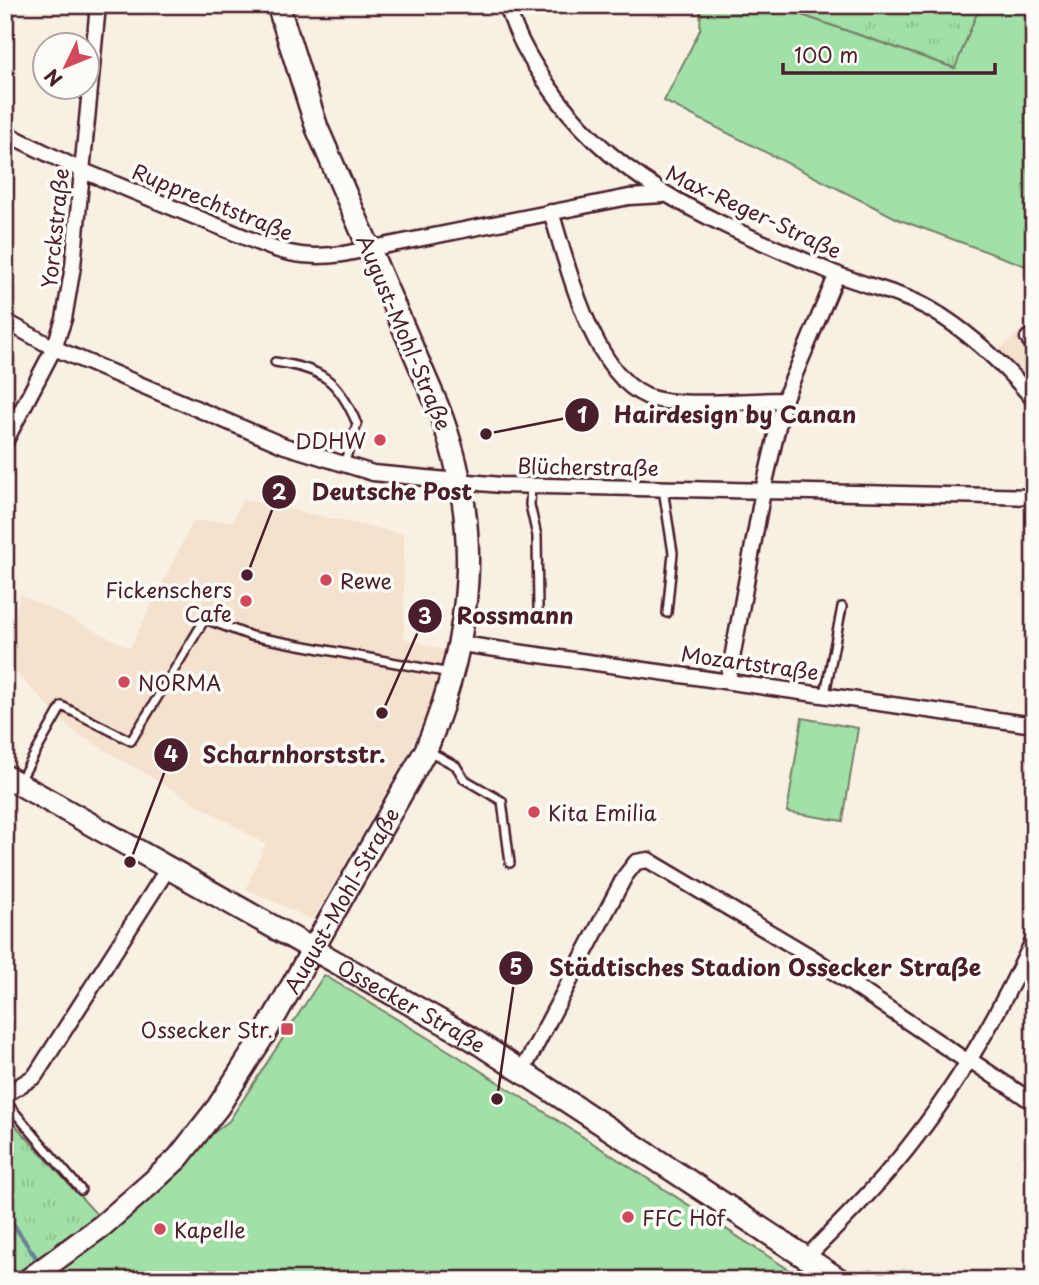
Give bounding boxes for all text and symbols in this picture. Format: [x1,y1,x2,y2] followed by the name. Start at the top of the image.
[32,32,102,102] north arrow
[783,32,995,76] scale bar
[794,38,858,70] text: 100 m
[37,63,68,93] text: N
[128,154,298,248] street label: Rupprechtstraße
[661,156,847,266] street label: Max-Reger-Straße
[32,166,76,290] street label: Yorckstraße
[349,229,461,435] street label: August-Mohl-Straße
[564,393,871,437] callout: Hairdesign by Canan
[614,396,856,431] text: Hairdesign by Canan
[577,398,587,430] text: 1
[295,424,366,456] place label: DDHW
[372,432,388,448] marker: DDHW
[517,449,659,483] street label: Blücherstraße
[262,470,487,514] callout: Deutsche Post
[312,473,472,508] text: Deutsche Post
[272,475,287,507] text: 2
[340,564,392,596] place label: Rewe
[318,572,334,588] marker: Rewe
[105,573,232,629] place label: Fickenschers Cafe
[238,593,254,609] marker: Fickenschers Cafe
[408,594,588,638] callout: Rossmann
[457,597,573,632] text: Rossmann
[418,599,432,631] text: 3
[679,637,821,687] street label: Mozartstraße
[138,666,221,698] place label: NORMA
[116,674,132,690] marker: NORMA
[154,733,400,777] callout: Scharnhorststr.
[202,736,386,771] text: Scharnhorststr.
[164,737,178,769] text: 4
[548,796,657,828] place label: Kita Emilia
[275,801,406,999] street label: August-Mohl-Straße
[526,804,542,820] marker: Kita Emilia
[498,946,997,990] callout: Städtisches Stadion Ossecker Straße
[549,949,982,984] text: Städtisches Stadion Ossecker Straße
[332,950,493,1060] street label: Ossecker Straße
[509,950,523,982] text: 5
[141,1013,273,1045] place label: Ossecker Str.
[279,1021,295,1037] marker: Ossecker Str.
[642,1201,727,1233] place label: FFC Hof
[620,1209,636,1225] marker: FFC Hof
[174,1213,246,1245] place label: Kapelle
[152,1221,168,1237] marker: Kapelle

